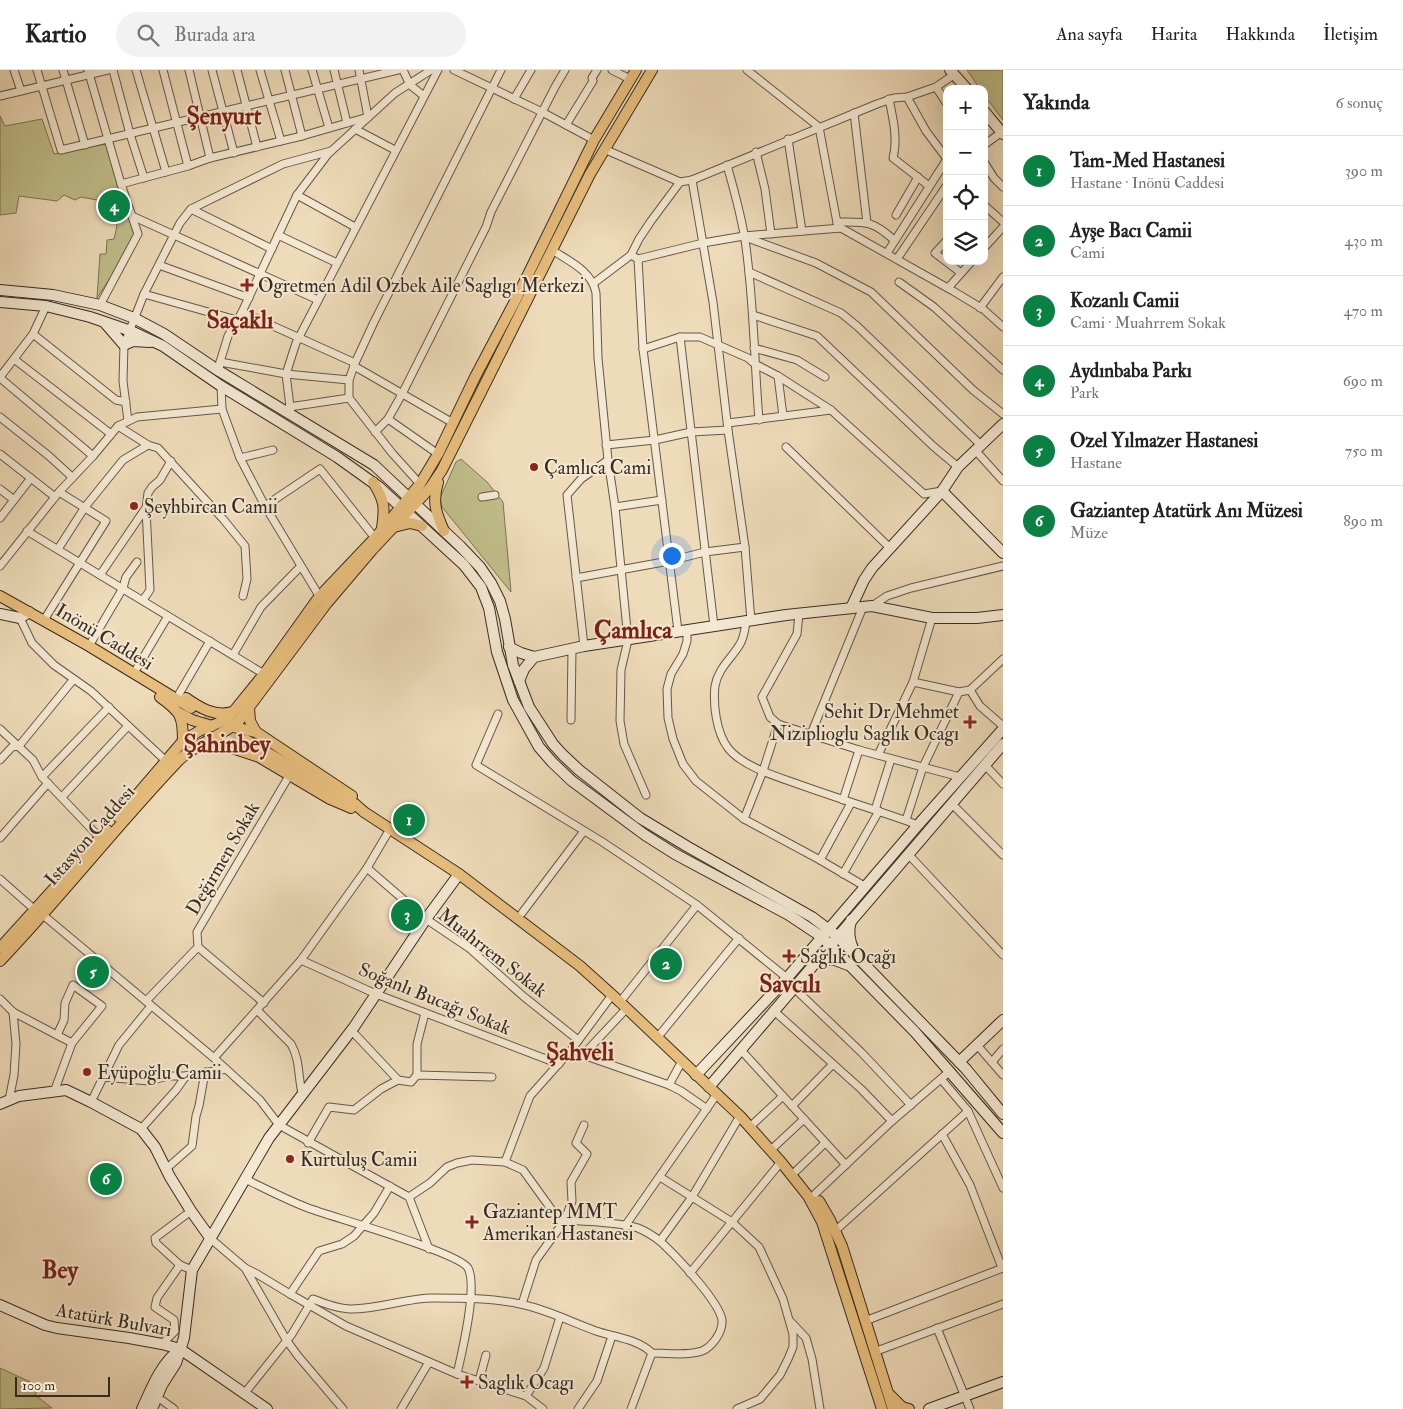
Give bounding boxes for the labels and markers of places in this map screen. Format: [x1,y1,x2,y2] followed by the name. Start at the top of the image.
[98,187,130,225] pin: 4
[258,274,585,298] place label: Ogretmen Adil Ozbek Aile Saglıgı Merkezi
[240,278,254,292] marker: Ogretmen Adil Ozbek Aile Saglıgı Merkezi
[544,456,651,480] place label: Çamlıca Cami
[528,461,540,473] marker: Çamlıca Cami
[144,495,278,519] place label: Şeyhbircan Camii
[128,500,140,512] marker: Şeyhbircan Camii
[770,700,959,747] place label: Sehit Dr Mehmet Niziplioglu Saglık Ocagı
[963,715,977,729] marker: Sehit Dr Mehmet Niziplioglu Saglık Ocagı
[393,801,425,839] pin: 1
[391,896,423,934] pin: 3
[650,945,682,983] pin: 2
[800,945,896,969] place label: Sağlık Ocağı
[782,949,796,963] marker: Sağlık Ocağı
[77,953,109,991] pin: 5
[97,1061,222,1086] place label: Eyüpoğlu Camii
[81,1066,93,1078] marker: Eyüpoğlu Camii
[300,1148,418,1172] place label: Kurtuluş Camii
[284,1153,296,1165] marker: Kurtuluş Camii
[90,1160,122,1198] pin: 6
[482,1200,634,1246] place label: Gaziantep MMT Amerikan Hastanesi
[465,1215,479,1229] marker: Gaziantep MMT Amerikan Hastanesi
[478,1371,574,1395] place label: Saglık Ocagı
[460,1375,474,1389] marker: Saglık Ocagı

